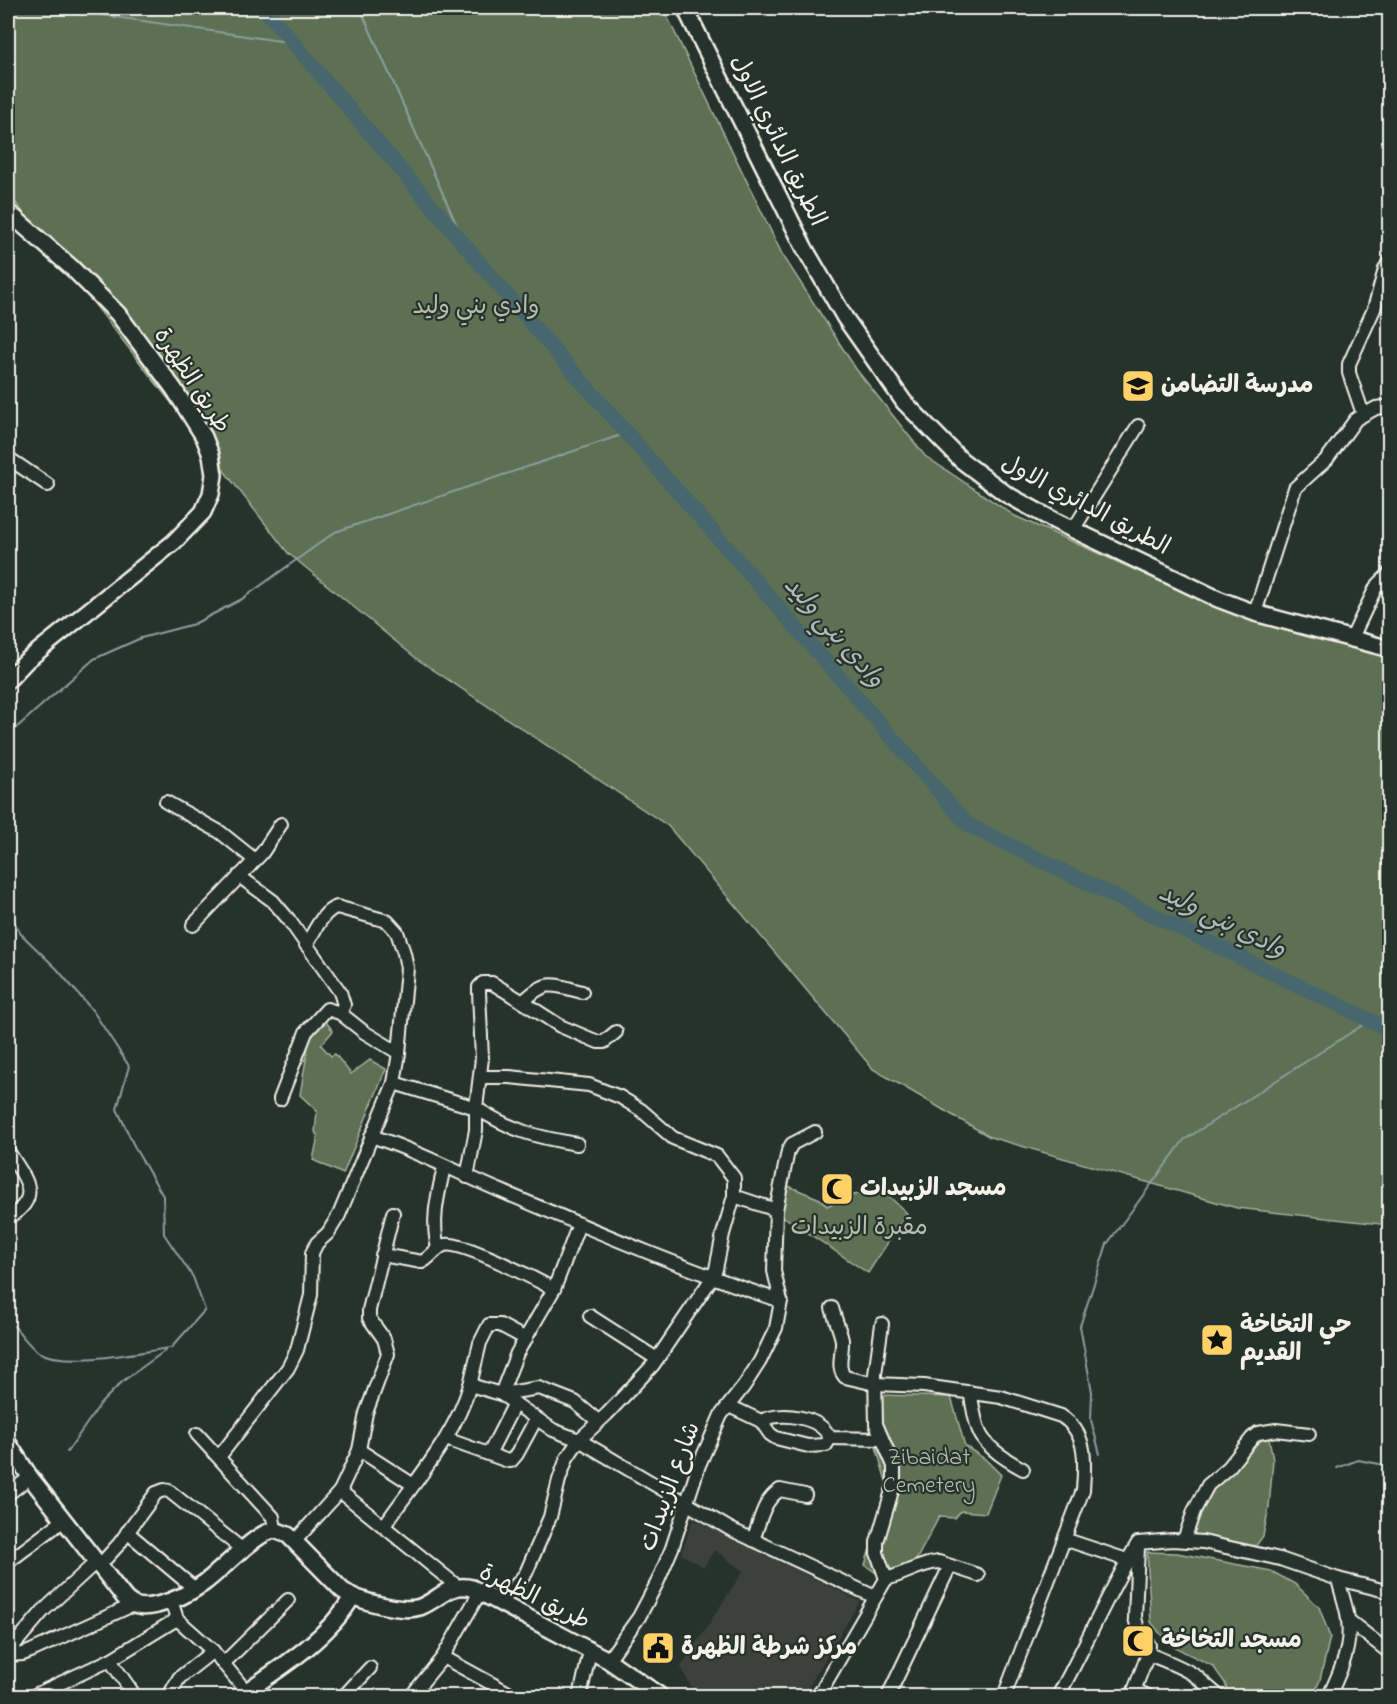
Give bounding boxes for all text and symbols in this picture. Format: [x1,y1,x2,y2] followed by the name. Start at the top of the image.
[720,49,834,233] street label: الطريق الدائري الاول
[413,290,539,326] park label: وادي بني وليد
[144,321,238,441] street label: طريق الظهرة
[1120,368,1156,404] school or university icon: مدرسة التضامن
[1161,369,1313,404] place label: مدرسة التضامن
[994,447,1176,565] street label: الطريق الدائري الاول
[773,569,892,698] water label: وادي بني وليد
[1151,875,1292,970] water label: وادي بني وليد
[819,1171,855,1207] mosque icon: مسجد الزبيدات
[860,1172,1007,1207] place label: مسجد الزبيدات
[790,1211,928,1246] park label: مقبرة الزبيدات
[1240,1309,1351,1372] place label: حي التخاخة القديم
[1199,1322,1235,1358] place icon: حي التخاخة القديم
[631,1417,711,1557] street label: شارع الزبيدات
[883,1441,975,1505] park label: Zibaidat Cemetery
[472,1556,596,1640] street label: طريق الظهرة
[1120,1623,1156,1659] mosque icon: مسجد التخاخة
[1161,1624,1302,1659] place label: مسجد التخاخة
[640,1630,676,1666] public building icon: مركز شرطة الظهرة
[681,1631,857,1666] place label: مركز شرطة الظهرة

